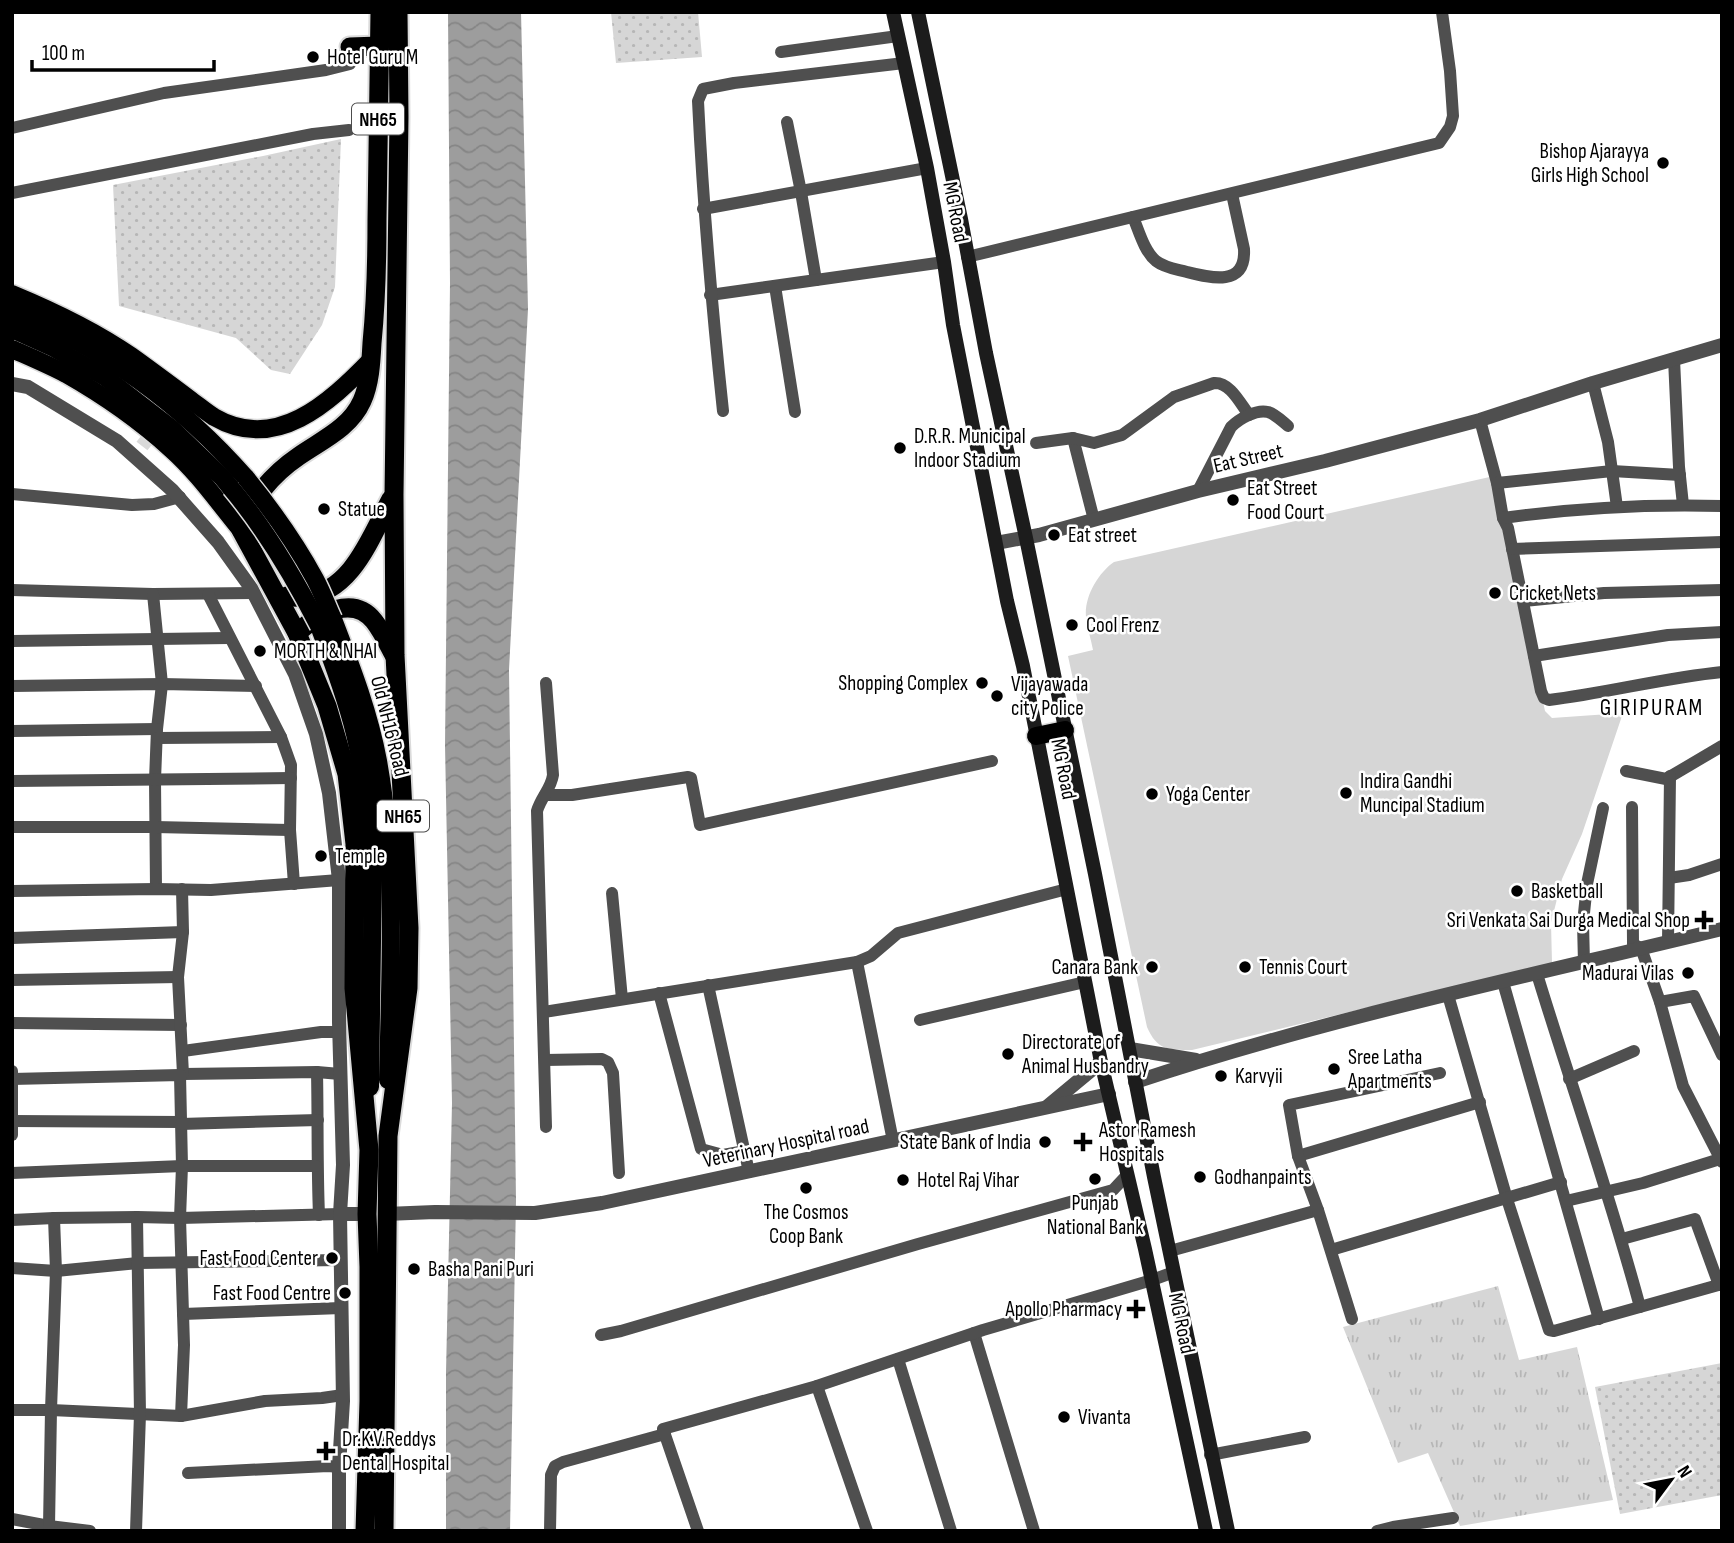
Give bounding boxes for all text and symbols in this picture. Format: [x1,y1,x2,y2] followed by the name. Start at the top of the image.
[32,28,214,72] scale bar
[42,41,85,66] text: 100 m
[327,45,418,70] place label: Hotel Guru M
[305,49,321,65] marker: Hotel Guru M
[352,104,404,134] road number: NH65
[1531,139,1649,188] place label: Bishop Ajarayya Girls High School
[1655,155,1671,171] marker: Bishop Ajarayya Girls High School
[937,180,974,245] street label: MG Road
[914,424,1026,473] place label: D.R.R. Municipal Indoor Stadium
[1211,438,1285,479] street label: Eat Street
[892,440,908,456] marker: D.R.R. Municipal Indoor Stadium
[1247,476,1324,525] place label: Eat Street Food Court
[1225,492,1241,508] marker: Eat Street Food Court
[338,497,385,522] place label: Statue
[316,501,332,517] marker: Statue
[1068,523,1137,548] place label: Eat street
[1046,527,1062,543] marker: Eat street
[1509,581,1596,606] place label: Cricket Nets
[1487,585,1503,601] marker: Cricket Nets
[1086,613,1160,638] place label: Cool Frenz
[1064,617,1080,633] marker: Cool Frenz
[274,639,377,664] place label: MORTH & NHAI
[252,643,268,659] marker: MORTH & NHAI
[838,671,968,696] place label: Shopping Complex
[1011,672,1088,721] place label: Vijayawada city Police
[365,673,414,779] street label: Old NH16 Road
[974,675,990,691] marker: Shopping Complex
[989,688,1005,704] marker: Vijayawada city Police
[1600,694,1704,722] district label: GIRIPURAM
[1045,737,1082,802] street label: MG Road
[1360,769,1485,818] place label: Indira Gandhi Muncipal Stadium
[1166,782,1250,807] place label: Yoga Center
[1338,785,1354,801] marker: Indira Gandhi Muncipal Stadium
[1144,786,1160,802] marker: Yoga Center
[377,800,429,832] road number: NH65
[335,844,385,869] place label: Temple
[313,848,329,864] marker: Temple
[1531,879,1603,904] place label: Basketball
[1509,883,1525,899] marker: Basketball
[1447,908,1690,933] place label: Sri Venkata Sai Durga Medical Shop
[1696,912,1712,928] marker: Sri Venkata Sai Durga Medical Shop
[1051,955,1138,980] place label: Canara Bank
[1259,955,1348,980] place label: Tennis Court
[1144,959,1160,975] marker: Canara Bank
[1237,959,1253,975] marker: Tennis Court
[1582,961,1674,986] place label: Madurai Vilas
[1680,965,1696,981] marker: Madurai Vilas
[1021,1030,1149,1079] place label: Directorate of Animal Husbandry
[1347,1045,1432,1094] place label: Sree Latha Apartments
[1000,1046,1016,1062] marker: Directorate of Animal Husbandry
[1326,1061,1342,1077] marker: Sree Latha Apartments
[1235,1064,1283,1089] place label: Karvyii
[1213,1068,1229,1084] marker: Karvyii
[701,1114,871,1173] street label: Veterinary Hospital road
[1098,1118,1196,1167] place label: Astor Ramesh Hospitals
[900,1130,1031,1155] place label: State Bank of India
[1073,1132,1093,1152] marker: Astor Ramesh Hospitals
[1037,1134,1053,1150] marker: State Bank of India
[1214,1165,1312,1190] place label: Godhanpaints
[917,1168,1019,1193] place label: Hotel Raj Vihar
[1192,1169,1208,1185] marker: Godhanpaints
[1087,1171,1103,1187] marker: Punjab National Bank
[895,1172,911,1188] marker: Hotel Raj Vihar
[798,1180,814,1196] marker: The Cosmos Coop Bank
[1047,1191,1143,1240] place label: Punjab National Bank
[763,1200,849,1249] place label: The Cosmos Coop Bank
[200,1246,318,1271] place label: Fast Food Center
[324,1250,340,1266] marker: Fast Food Center
[428,1257,534,1282] place label: Basha Pani Puri
[406,1261,422,1277] marker: Basha Pani Puri
[213,1281,331,1306] place label: Fast Food Centre
[337,1285,353,1301] marker: Fast Food Centre
[1163,1291,1200,1356] street label: MG Road
[1004,1297,1122,1322] place label: Apollo Pharmacy
[1128,1301,1144,1317] marker: Apollo Pharmacy
[1078,1405,1131,1430] place label: Vivanta
[1056,1409,1072,1425] marker: Vivanta
[342,1427,449,1476] place label: Dr.K.V.Reddys Dental Hospital
[316,1441,336,1461] marker: Dr.K.V.Reddys Dental Hospital
[1636,1445,1706,1515] north arrow
[1672,1461,1697,1482] text: N

